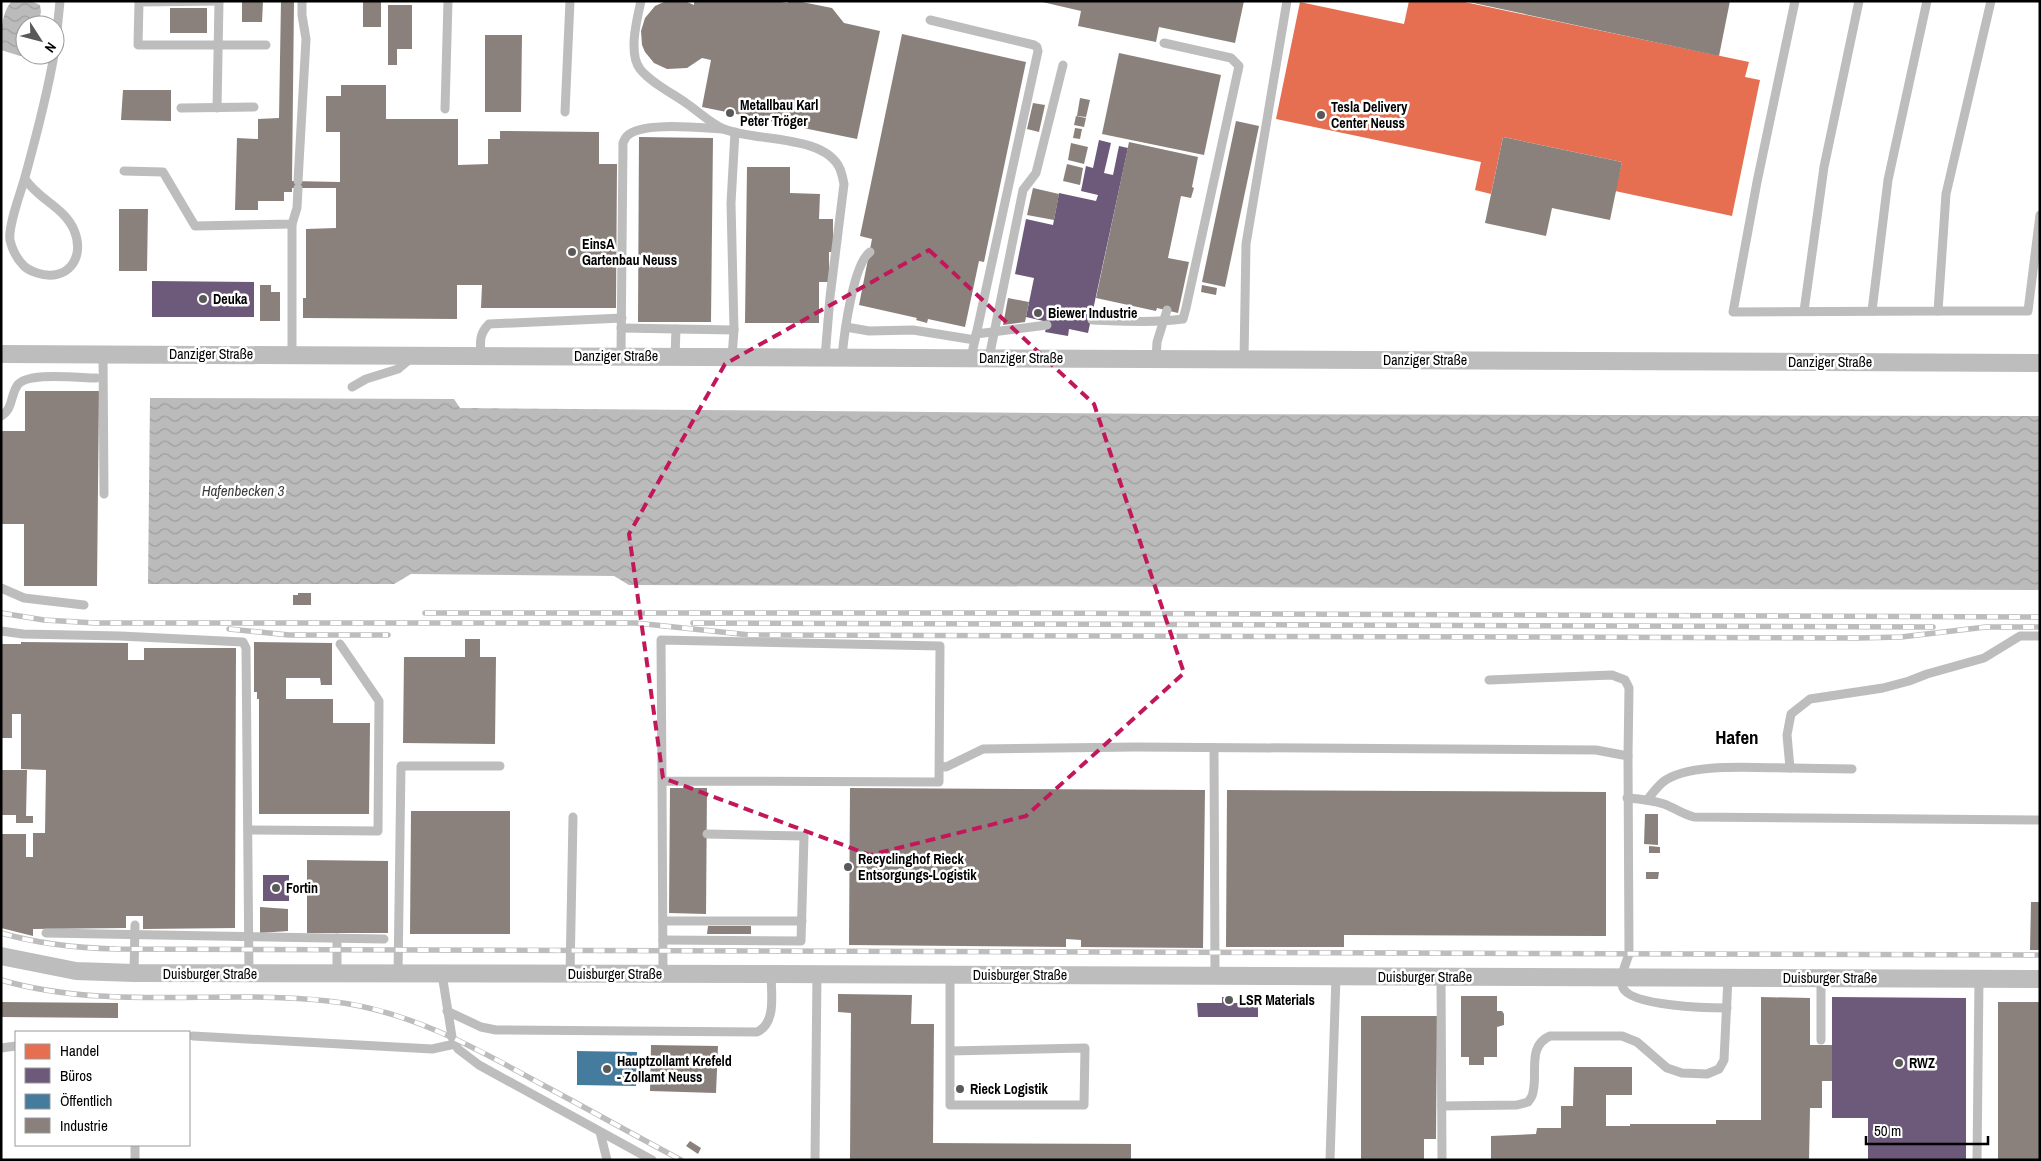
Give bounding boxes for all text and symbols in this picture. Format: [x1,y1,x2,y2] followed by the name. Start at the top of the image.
[15,15,65,65] north arrow
[41,39,60,56] text: N
[740,96,818,130] place label: Metallbau Karl Peter Tröger
[1331,98,1408,132] place label: Tesla Delivery Center Neuss
[724,107,736,119] marker: Metallbau Karl Peter Tröger
[1315,109,1327,121] marker: Tesla Delivery Center Neuss
[582,235,677,269] place label: EinsA Gartenbau Neuss
[566,246,578,258] marker: EinsA Gartenbau Neuss
[213,290,248,308] place label: Deuka
[197,293,209,305] marker: Deuka
[1048,304,1137,322] place label: Biewer Industrie
[1032,307,1044,319] marker: Biewer Industrie
[169,345,253,363] street label: Danziger Straße
[574,347,658,365] street label: Danziger Straße
[979,349,1063,367] street label: Danziger Straße
[1383,351,1467,369] street label: Danziger Straße
[1788,353,1872,371] street label: Danziger Straße
[202,480,285,501] water label: Hafenbecken 3
[1715,724,1759,750] district label: Hafen
[858,850,977,884] place label: Recyclinghof Rieck Entsorgungs-Logistik
[842,861,854,873] marker: Recyclinghof Rieck Entsorgungs-Logistik
[286,879,318,897] place label: Fortin
[270,882,282,894] marker: Fortin
[163,965,257,983] street label: Duisburger Straße
[568,965,662,983] street label: Duisburger Straße
[973,966,1067,984] street label: Duisburger Straße
[1378,968,1472,986] street label: Duisburger Straße
[1783,969,1877,987] street label: Duisburger Straße
[1239,991,1315,1009] place label: LSR Materials
[1223,994,1235,1006] marker: LSR Materials
[15,1031,190,1146] legend
[60,1040,99,1061] text: Handel
[617,1052,732,1086] place label: Hauptzollamt Krefeld - Zollamt Neuss
[1909,1054,1935,1072] place label: RWZ
[1893,1057,1905,1069] marker: RWZ
[601,1063,613,1075] marker: Hauptzollamt Krefeld - Zollamt Neuss
[60,1065,92,1086] text: Büros
[970,1080,1048,1098] place label: Rieck Logistik
[954,1083,966,1095] marker: Rieck Logistik
[60,1090,112,1111] text: Öffentlich
[1866,1114,1988,1146] scale bar
[60,1115,108,1136] text: Industrie
[1874,1120,1901,1141] text: 50 m

